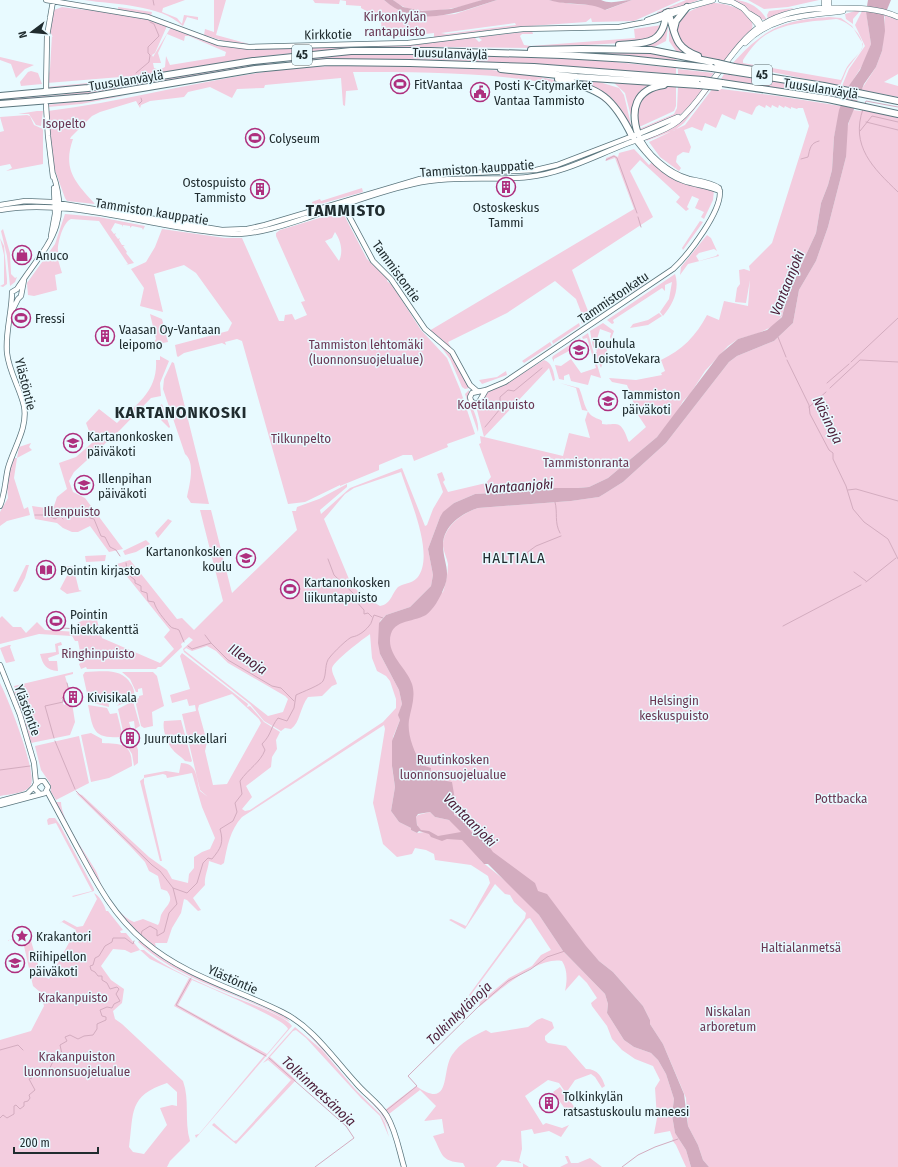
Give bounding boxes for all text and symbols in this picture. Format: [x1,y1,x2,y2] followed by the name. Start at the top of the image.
[364,9,426,39] park label: Kirkonkylän rantapuisto
[12,12,52,52] north arrow
[304,27,352,42] street label: Kirkkotie
[16,30,30,40] text: N
[292,45,312,65] road number: 45
[412,45,488,62] street label: Tuusulanväylä
[752,65,772,85] road number: 45
[88,67,164,94] street label: Tuusulanväylä
[389,73,411,95] sports icon: FitVantaa
[783,75,859,102] street label: Tuusulanväylä
[414,77,463,92] place label: FitVantaa
[494,78,593,108] place label: Posti K-Citymarket Vantaa Tammisto
[469,81,491,103] public building icon: Posti K-Citymarket Vantaa Tammisto
[42,116,86,131] park label: Isopelto
[244,127,266,149] sports icon: Colyseum
[269,131,320,146] place label: Colyseum
[419,157,535,180] street label: Tammiston kauppatie
[182,175,246,205] place label: Ostospuisto Tammisto
[495,176,517,198] building icon: Ostoskeskus Tammi
[249,178,271,200] building icon: Ostospuisto Tammisto
[94,195,210,228] street label: Tammiston kauppatie
[306,200,386,221] district label: TAMMISTO
[473,200,540,230] place label: Ostoskeskus Tammi
[369,238,424,305] street label: Tammistontie
[11,244,33,266] shop icon: Anuco
[36,248,69,263] place label: Anuco
[767,248,808,318] water label: Vantaanjoki
[575,268,651,326] street label: Tammistonkatu
[10,307,32,329] sports icon: Fressi
[35,311,65,326] place label: Fressi
[119,322,221,352] place label: Vaasan Oy-Vantaan leipomo
[94,325,116,347] building icon: Vaasan Oy-Vantaan leipomo
[593,336,660,366] place label: Touhula LoistoVekara
[309,337,423,367] park label: Tammiston lehtomäki (luonnonsuojelualue)
[568,339,590,361] school or university icon: Touhula LoistoVekara
[12,356,39,412] street label: Ylästöntie
[622,387,680,417] place label: Tammiston päiväkoti
[597,390,619,412] school or university icon: Tammiston päiväkoti
[809,394,846,447] water label: Näsinoja
[457,397,535,412] park label: Koetilanpuisto
[115,402,247,423] district label: KARTANONKOSKI
[87,429,173,459] place label: Kartanonkosken päiväkoti
[271,431,331,446] park label: Tilkunpelto
[62,432,84,454] school or university icon: Kartanonkosken päiväkoti
[543,455,629,470] park label: Tammistonranta
[98,471,152,501] place label: Illenpihan päiväkoti
[73,474,95,496] school or university icon: Illenpihan päiväkoti
[484,476,554,497] water label: Vantaanjoki
[44,504,101,519] park label: Illenpuisto
[146,544,232,574] place label: Kartanonkosken koulu
[235,547,257,569] school or university icon: Kartanonkosken koulu
[482,549,546,567] district label: HALTIALA
[35,559,57,581] library icon: Pointin kirjasto
[60,563,141,578] place label: Pointin kirjasto
[304,575,390,605] place label: Kartanonkosken liikuntapuisto
[279,578,301,600] sports icon: Kartanonkosken liikuntapuisto
[70,607,139,637] place label: Pointin hiekkakenttä
[45,610,67,632] sports icon: Pointin hiekkakenttä
[225,640,270,679] water label: Illenoja
[61,646,135,661] park label: Ringhinpuisto
[11,683,44,738] street label: Ylästöntie
[62,686,84,708] building icon: Kivisikala
[87,690,137,705] place label: Kivisikala
[639,693,709,723] park label: Helsingin keskuspuisto
[119,727,141,749] building icon: Juurrutuskellari
[144,731,227,746] place label: Juurrutuskellari
[400,752,506,782] park label: Ruutinkosken luonnonsuojelualue
[439,790,500,851] water label: Vantaanjoki
[815,791,867,806] park label: Pottbacka
[11,925,33,947] place icon: Krakantori
[36,929,91,944] place label: Krakantori
[761,940,841,955] park label: Haltialanmetsä
[29,949,87,979] place label: Riihipellon päiväkoti
[4,952,26,974] school or university icon: Riihipellon päiväkoti
[205,962,260,997] street label: Ylästöntie
[423,978,495,1049] water label: Tolkinkylänoja
[38,990,108,1005] park label: Krakanpuisto
[700,1004,756,1034] park label: Niskalan arboretum
[24,1049,130,1079] park label: Krakanpuiston luonnonsuojelualue
[278,1053,359,1130] water label: Tolkinmetsänoja
[563,1089,689,1119] place label: Tolkinkylän ratsastuskoulu maneesi
[538,1092,560,1114] building icon: Tolkinkylän ratsastuskoulu maneesi
[14,1129,98,1155] scale bar
[20,1136,50,1150] text: 200 m

